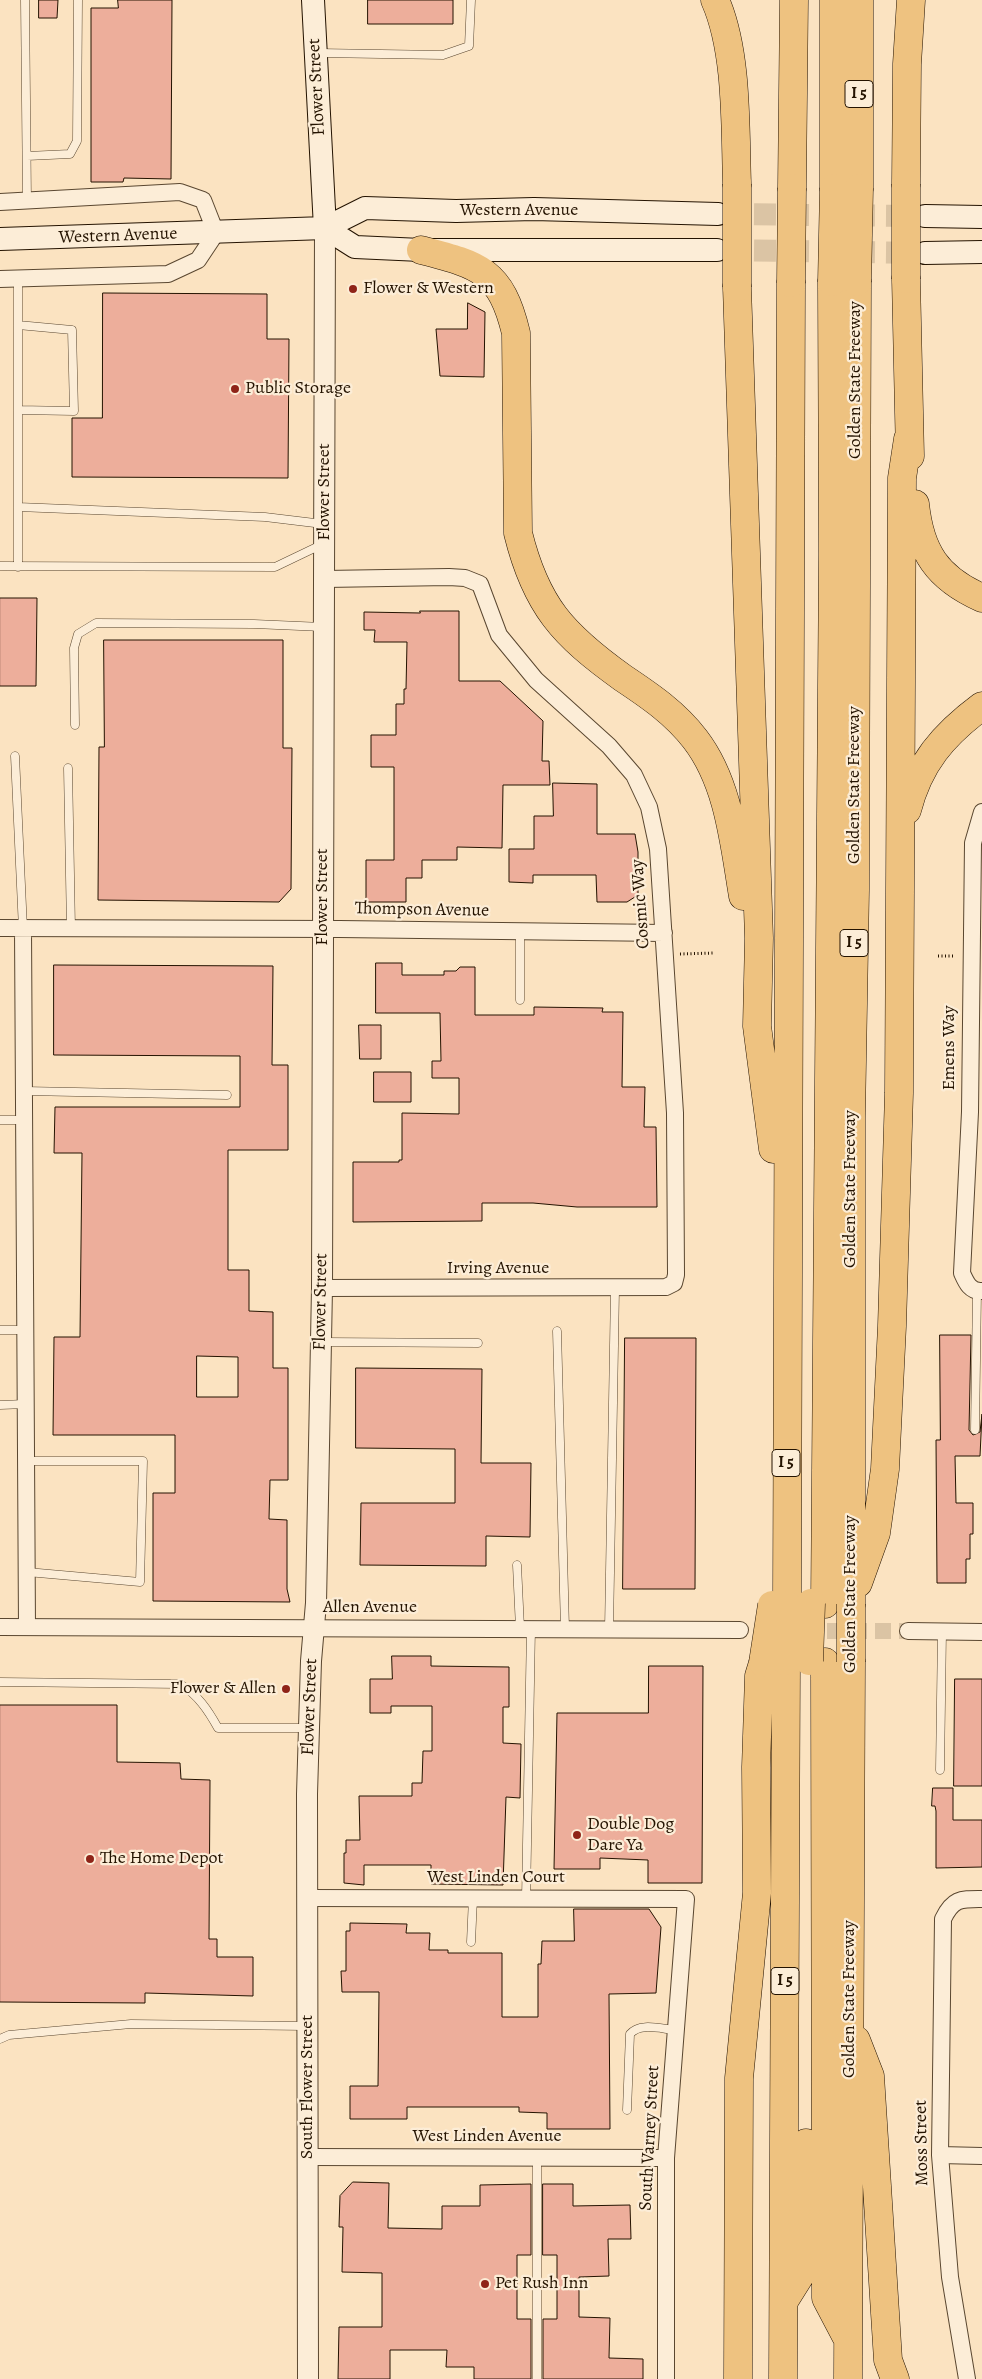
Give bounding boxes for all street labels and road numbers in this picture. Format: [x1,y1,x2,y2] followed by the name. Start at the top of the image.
[304,38,330,136] street label: Flower Street
[845,80,873,108] road number: I 5
[460,200,578,222] street label: Western Avenue
[58,223,178,249] street label: Western Avenue
[845,301,867,459] street label: Golden State Freeway
[314,443,336,541] street label: Flower Street
[844,706,866,864] street label: Golden State Freeway
[312,848,334,946] street label: Flower Street
[627,858,655,950] street label: Cosmic Way
[355,898,489,922] street label: Thompson Avenue
[840,930,868,956] road number: I 5
[939,1005,961,1091] street label: Emens Way
[840,1110,862,1268] street label: Golden State Freeway
[309,1253,333,1351] street label: Flower Street
[447,1258,549,1280] street label: Irving Avenue
[772,1450,800,1476] road number: I 5
[840,1515,862,1673] street label: Golden State Freeway
[323,1597,417,1619] street label: Allen Avenue
[298,1658,322,1756] street label: Flower Street
[427,1867,565,1889] street label: West Linden Court
[839,1920,861,2078] street label: Golden State Freeway
[771,1968,799,1994] road number: I 5
[297,2015,319,2159] street label: South Flower Street
[635,2065,665,2211] street label: South Varney Street
[910,2100,934,2186] street label: Moss Street
[412,2126,562,2148] street label: West Linden Avenue

